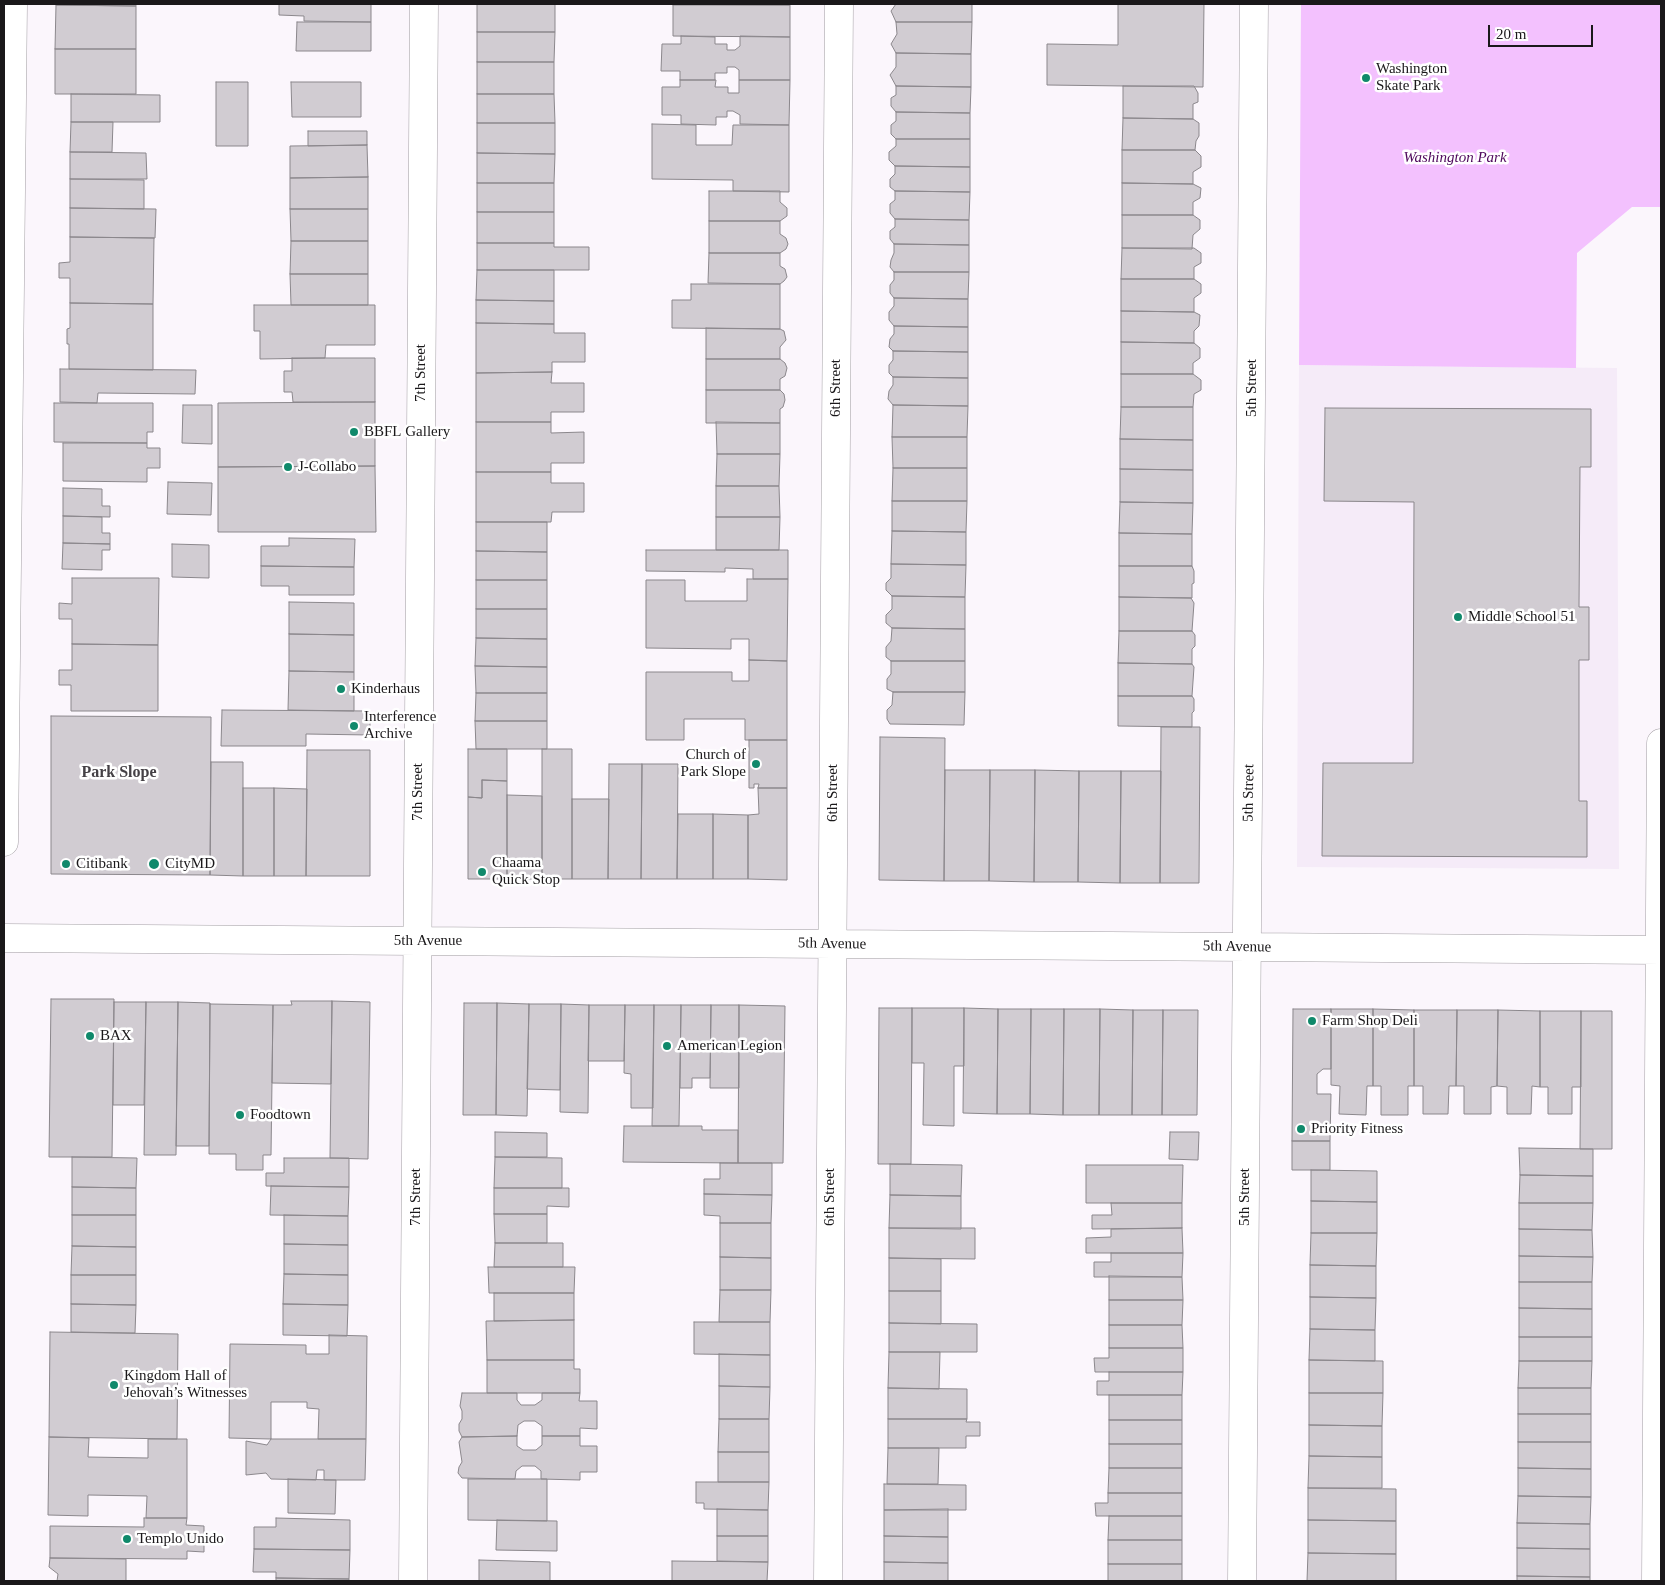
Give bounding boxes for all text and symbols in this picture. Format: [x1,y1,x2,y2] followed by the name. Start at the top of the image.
[1490,15,1595,47] scale bar
[1496,26,1526,42] text: 20 m
[1376,60,1447,95] place label: Washington Skate Park
[1360,72,1372,84] marker: Washington Skate Park
[1403,149,1507,167] park label: Washington Park
[412,344,430,402] street label: 7th Street
[827,359,845,417] street label: 6th Street
[1243,359,1261,417] street label: 5th Street
[364,423,450,441] place label: BBFL Gallery
[348,426,360,438] marker: BBFL Gallery
[298,458,356,476] place label: J-Collabo
[282,461,294,473] marker: J-Collabo
[1468,608,1575,626] place label: Middle School 51
[1452,611,1464,623] marker: Middle School 51
[351,680,420,698] place label: Kinderhaus
[335,683,347,695] marker: Kinderhaus
[364,708,436,743] place label: Interference Archive
[348,720,360,732] marker: Interference Archive
[681,746,746,781] place label: Church of Park Slope
[750,758,762,770] marker: Church of Park Slope
[81,763,157,783] district label: Park Slope
[409,763,427,821] street label: 7th Street
[824,764,842,822] street label: 6th Street
[1239,764,1259,822] street label: 5th Street
[492,854,560,889] place label: Chaama Quick Stop
[76,855,128,873] place label: Citibank
[165,855,215,873] place label: CityMD
[147,857,161,871] marker: CityMD
[60,858,72,870] marker: Citibank
[476,866,488,878] marker: Chaama Quick Stop
[394,932,462,950] street label: 5th Avenue
[798,934,866,954] street label: 5th Avenue
[1203,937,1271,957] street label: 5th Avenue
[1322,1012,1418,1030] place label: Farm Shop Deli
[1306,1015,1318,1027] marker: Farm Shop Deli
[100,1027,132,1045] place label: BAX
[84,1030,96,1042] marker: BAX
[677,1037,782,1055] place label: American Legion
[661,1040,673,1052] marker: American Legion
[250,1106,311,1124] place label: Foodtown
[234,1109,246,1121] marker: Foodtown
[1311,1120,1403,1138] place label: Priority Fitness
[1295,1123,1307,1135] marker: Priority Fitness
[407,1168,425,1226] street label: 7th Street
[821,1168,839,1226] street label: 6th Street
[1236,1168,1254,1226] street label: 5th Street
[124,1367,247,1402] place label: Kingdom Hall of Jehovah’s Witnesses
[108,1379,120,1391] marker: Kingdom Hall of Jehovah’s Witnesses
[137,1530,224,1548] place label: Templo Unido
[121,1533,133,1545] marker: Templo Unido

